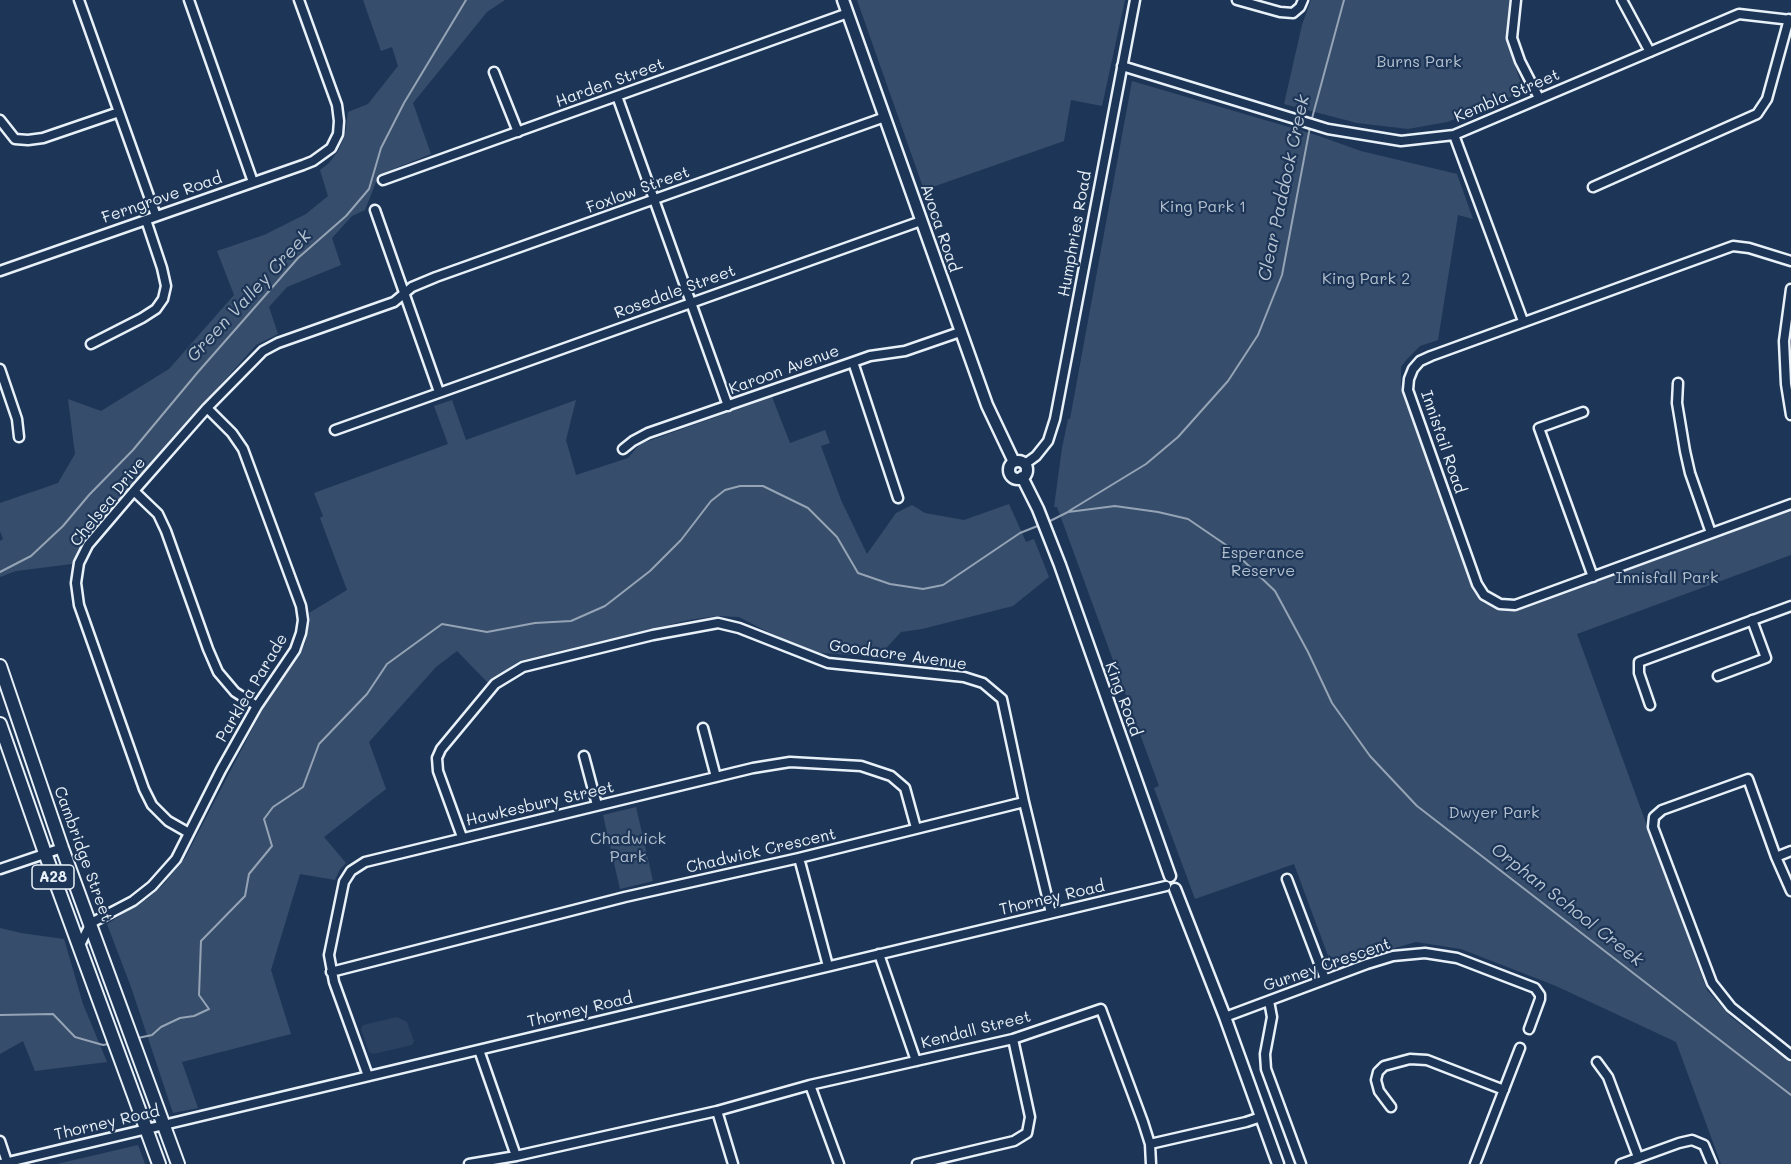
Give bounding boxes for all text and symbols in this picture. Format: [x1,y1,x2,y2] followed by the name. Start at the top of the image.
[1377,52,1461,72] park label: Burns Park
[553,54,667,112] street label: Harden Street
[1451,65,1563,127] street label: Kembla Street
[1254,93,1314,283] water label: Clear Paddock Creek
[584,162,692,218] street label: Foxlow Street
[99,168,225,228] street label: Ferngrove Road
[1054,170,1096,298] street label: Humphries Road
[916,181,964,275] street label: Avoca Road
[1160,197,1246,217] park label: King Park 1
[182,225,316,367] water label: Green Valley Creek
[612,261,738,323] street label: Rosedale Street
[1322,269,1410,289] park label: King Park 2
[726,341,842,399] street label: Karoon Avenue
[1416,388,1470,496] street label: Innisfail Road
[66,453,150,551] street label: Chelsea Drive
[1222,543,1304,581] park label: Esperance Reserve
[1615,568,1719,588] park label: Innisfall Park
[212,630,292,746] street label: Parklea Parade
[828,636,968,674] street label: Goodacre Avenue
[1101,659,1145,739] street label: King Road
[464,778,616,830] street label: Hawkesbury Street
[50,784,116,924] street label: Cambridge Street
[1448,803,1540,823] park label: Dwyer Park
[684,824,838,878] street label: Chadwick Crescent
[590,829,666,867] park label: Chadwick Park
[1486,839,1648,971] water label: Orphan School Creek
[32,865,74,889] road number: A28
[997,877,1107,919] street label: Thorney Road
[1261,934,1393,996] street label: Gurney Crescent
[525,989,635,1031] street label: Thorney Road
[919,1007,1033,1053] street label: Kendall Street
[52,1102,162,1144] street label: Thorney Road

